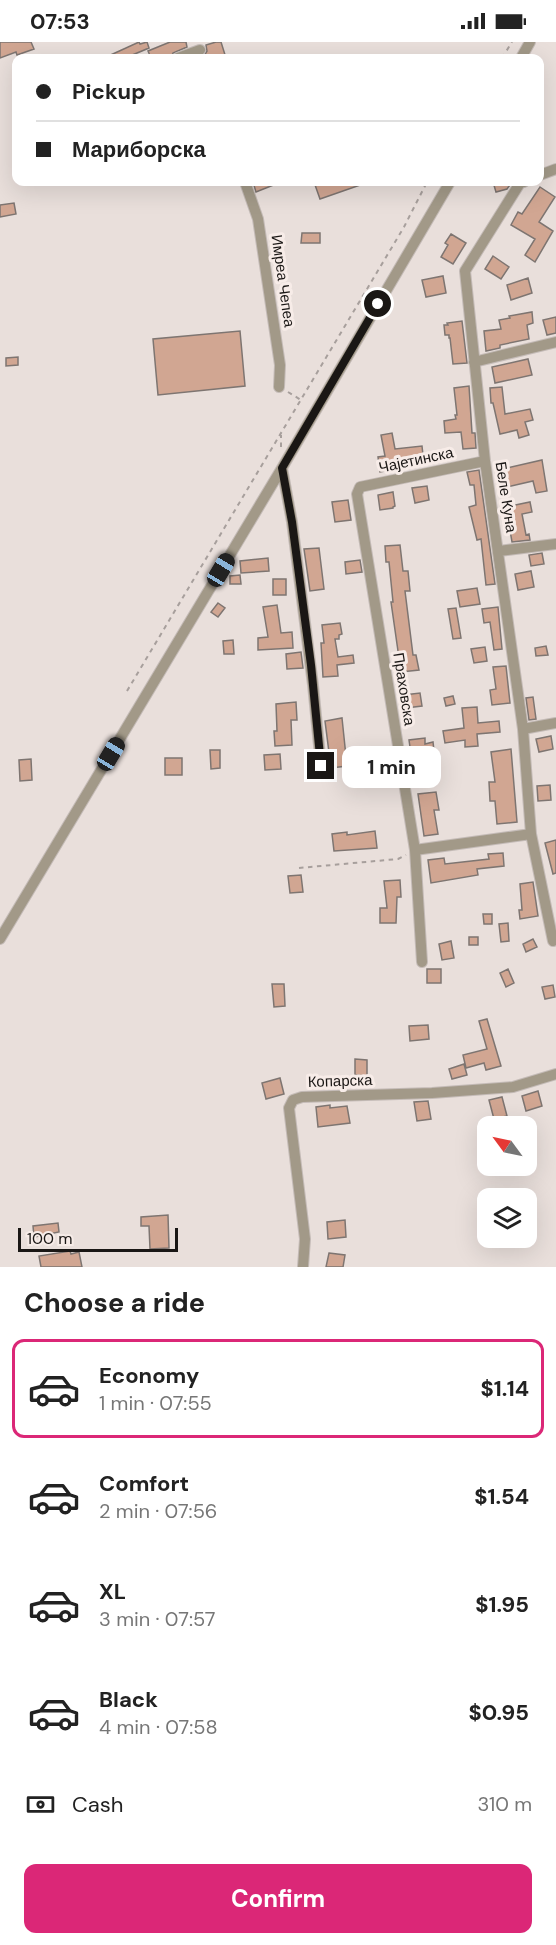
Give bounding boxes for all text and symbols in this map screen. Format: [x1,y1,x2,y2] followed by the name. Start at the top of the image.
[30,7,90,36] text: 07:53
[72,77,146,106] text: Pickup
[72,135,206,164] text: Мариборска
[267,233,299,329] street label: Имреа Чепеа
[364,290,391,317] route start
[377,442,456,478] street label: Чајетинска
[491,460,522,535] street label: Беле Куна
[204,550,238,590] car
[388,651,420,728] street label: Праховска
[94,734,128,774] car
[342,745,441,787] callout: 1 min
[307,752,334,779] route end
[367,754,416,780] text: 1 min
[307,1070,373,1092] street label: Копарска
[477,1116,537,1176] north arrow
[477,1116,537,1248] map controls
[477,1188,537,1248] button: layers
[18,1225,178,1252] scale bar
[27,1228,72,1249] text: 100 m
[24,1285,205,1320] text: Choose a ride
[99,1361,199,1390] text: Economy
[27,1362,81,1416] icon: car
[481,1374,529,1403] text: $1.14
[99,1390,212,1416] text: 1 min · 07:55
[99,1469,189,1498] text: Comfort
[27,1470,81,1524] icon: car
[474,1482,529,1511] text: $1.54
[99,1498,217,1524] text: 2 min · 07:56
[99,1577,126,1606] text: XL
[27,1578,81,1632] icon: car
[475,1590,529,1619] text: $1.95
[99,1606,216,1632] text: 3 min · 07:57
[99,1685,158,1714] text: Black
[27,1686,81,1740] icon: car
[469,1698,529,1727] text: $0.95
[99,1714,218,1740] text: 4 min · 07:58
[24,1788,57,1821] icon: cash
[72,1790,123,1819] text: Cash
[477,1791,532,1817] text: 310 m
[24,1864,532,1933] button: Confirm

